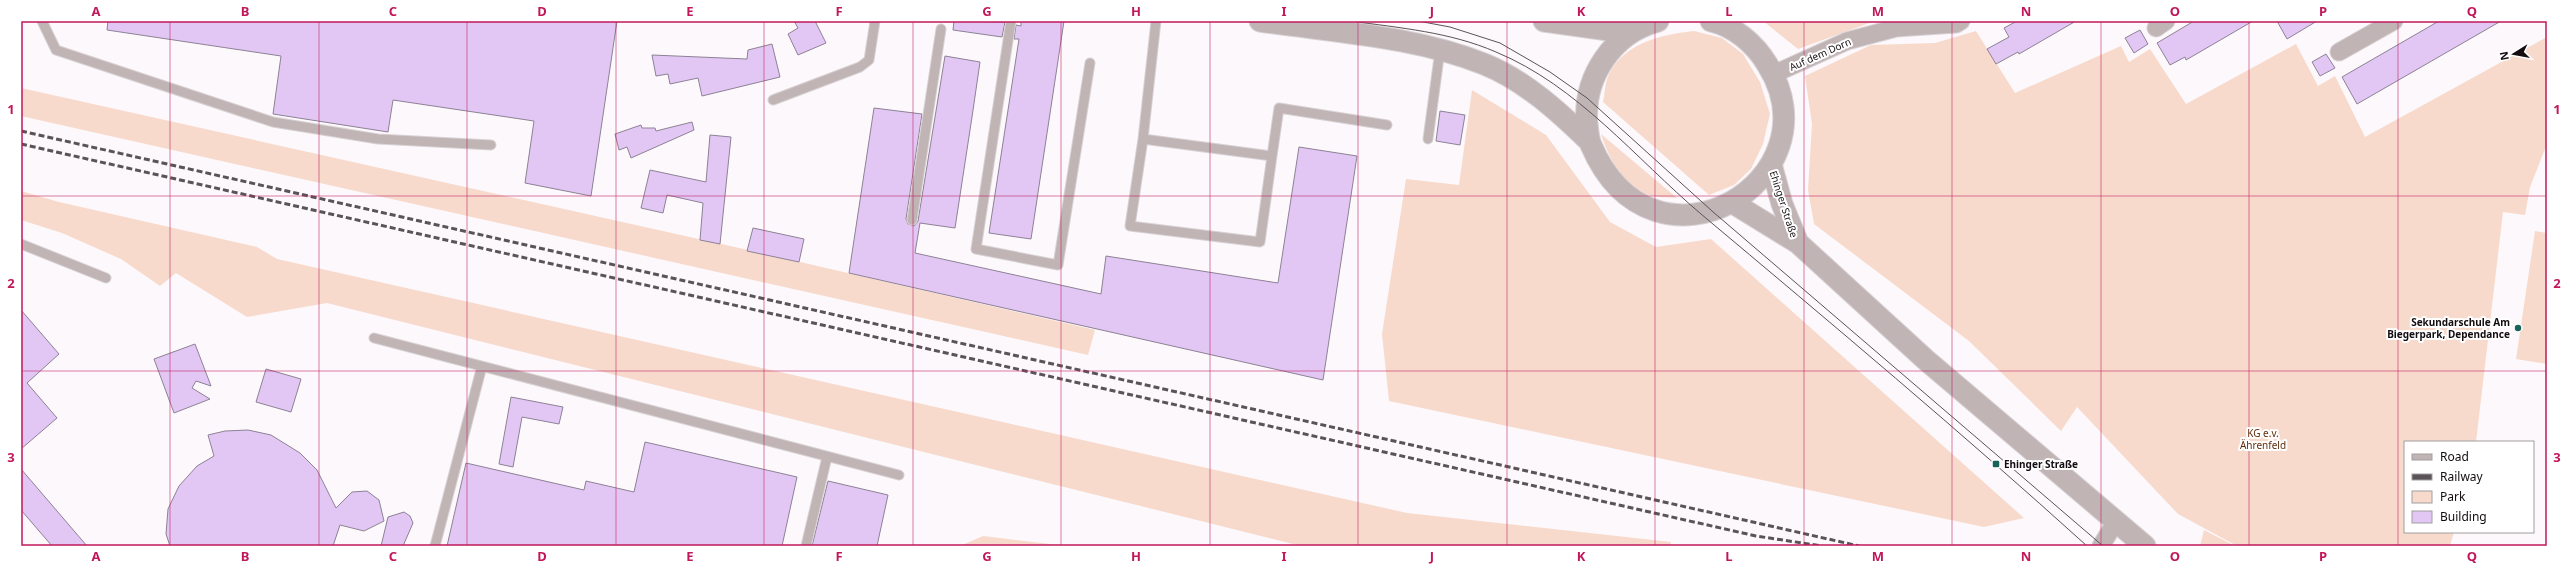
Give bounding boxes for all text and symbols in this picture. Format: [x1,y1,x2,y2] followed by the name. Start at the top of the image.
[92,2,101,20] text: A
[241,2,249,20] text: B
[389,2,397,20] text: C
[537,2,547,20] text: D
[686,2,694,20] text: E
[835,2,843,20] text: F
[982,2,992,20] text: G
[1131,2,1141,20] text: H
[1281,2,1287,20] text: I
[1429,2,1434,20] text: J
[1577,2,1586,20] text: K
[1725,2,1733,20] text: L
[1872,2,1884,20] text: M
[2021,2,2031,20] text: N
[2170,2,2180,20] text: O
[2319,2,2327,20] text: P
[2467,2,2477,20] text: Q
[1787,34,1853,74] street label: Auf dem Dorn
[2494,34,2534,74] north arrow
[2495,50,2512,62] text: N
[7,100,15,118] text: 1
[2553,100,2561,118] text: 1
[1767,169,1802,240] street label: Ehinger Straße
[7,274,15,292] text: 2
[2553,274,2561,292] text: 2
[2387,315,2510,341] place label: Sekundarschule Am Biegerpark, Dependance
[2513,323,2523,333] marker: Sekundarschule Am Biegerpark, Dependance
[2240,426,2286,452] park label: KG e.v. Ährenfeld
[2404,441,2534,533] legend
[7,448,15,466] text: 3
[2440,448,2469,465] text: Road
[2553,448,2561,466] text: 3
[2004,457,2078,471] place label: Ehinger Straße
[1991,459,2001,469] marker: Ehinger Straße
[2440,468,2484,485] text: Railway
[2440,488,2466,505] text: Park
[2440,508,2487,525] text: Building
[92,547,101,565] text: A
[241,547,249,565] text: B
[389,547,397,565] text: C
[537,547,547,565] text: D
[686,547,694,565] text: E
[835,547,843,565] text: F
[982,547,992,565] text: G
[1131,547,1141,565] text: H
[1281,547,1287,565] text: I
[1429,547,1434,565] text: J
[1577,547,1586,565] text: K
[1725,547,1733,565] text: L
[1872,547,1884,565] text: M
[2021,547,2031,565] text: N
[2170,547,2180,565] text: O
[2319,547,2327,565] text: P
[2467,547,2477,565] text: Q

